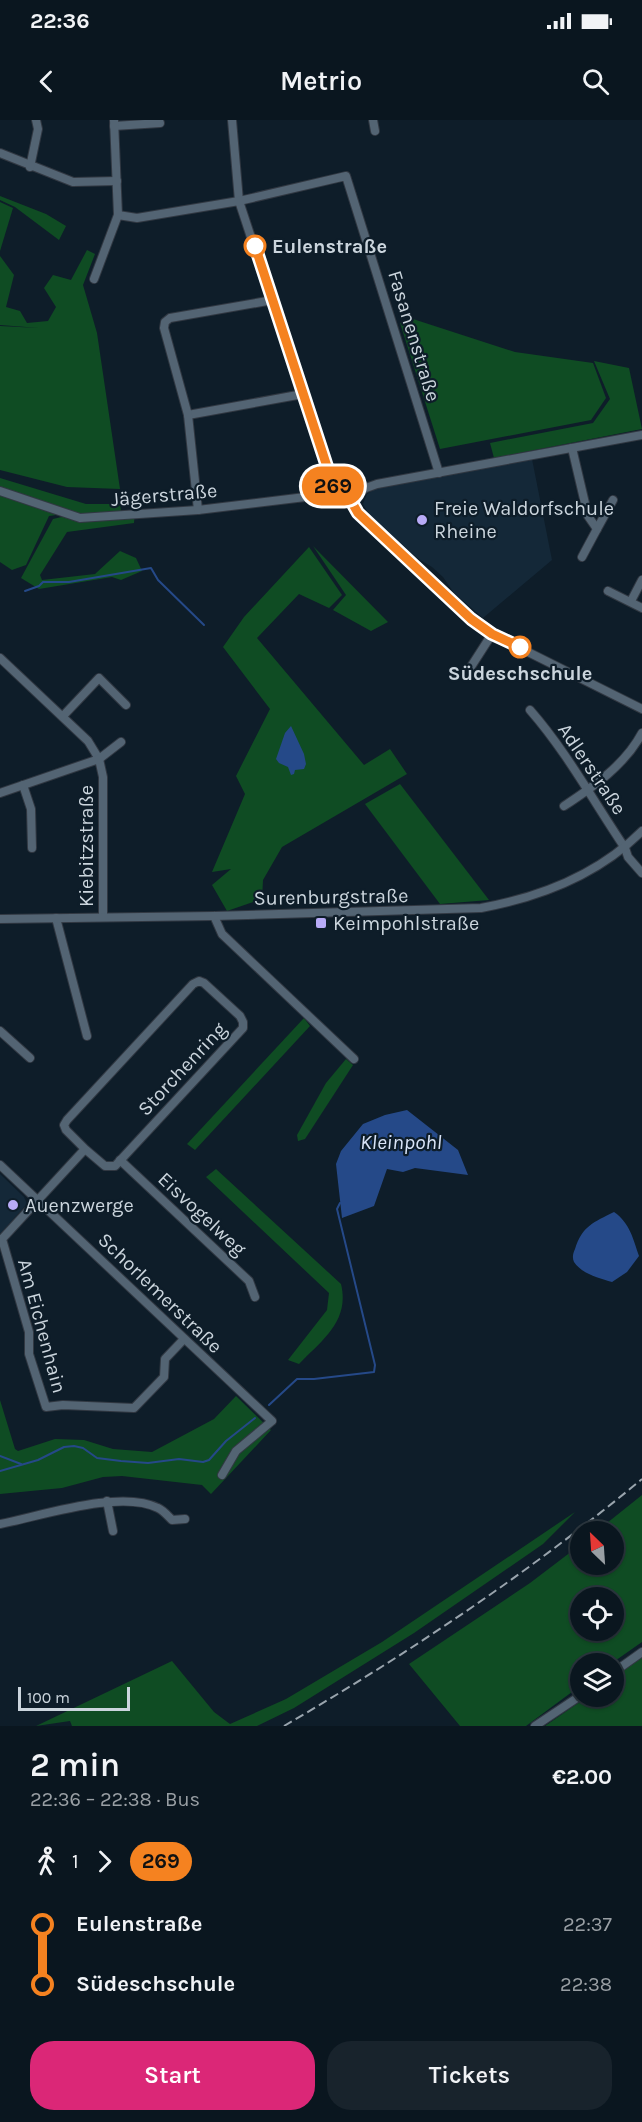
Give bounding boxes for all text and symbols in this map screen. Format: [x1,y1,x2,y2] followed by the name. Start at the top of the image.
[30,8,90,34] text: 22:36
[30,65,63,98] icon: back
[280,65,362,97] text: Metrio
[579,65,612,98] icon: search
[244,235,266,257] marker: Eulenstraße
[272,235,387,258] place label: Eulenstraße
[383,268,445,404] street label: Fasanenstraße
[298,466,368,506] line badge: 269
[314,474,352,498] text: 269
[110,479,218,511] street label: Jägerstraße
[434,497,614,543] place label: Freie Waldorfschule Rheine
[415,513,429,527] marker: Freie Waldorfschule Rheine
[509,636,531,658] marker: Südeschschule
[448,662,592,685] place label: Südeschschule
[553,719,631,819] street label: Adlerstraße
[75,785,98,907] street label: Kiebitzstraße
[253,884,409,910] street label: Surenburgstraße
[333,912,479,935] place label: Keimpohlstraße
[314,916,328,930] marker: Keimpohlstraße
[133,1018,231,1120] street label: Storchenring
[360,1130,442,1154] water label: Kleinpohl
[153,1167,251,1261] street label: Eisvogelweg
[25,1194,134,1217] place label: Auenzwerge
[6,1198,20,1212] marker: Auenzwerge
[93,1228,227,1358] street label: Schorlemerstraße
[13,1256,71,1396] street label: Am Eichenhain
[570,1521,624,1575] north arrow
[570,1521,624,1707] map controls
[570,1587,624,1641] button: locate
[570,1653,624,1707] button: layers
[18,1684,130,1712] scale bar
[27,1688,70,1707] text: 100 m
[30,1746,120,1784] text: 2 min
[552,1764,612,1790] text: €2.00
[30,1788,200,1811] text: 22:36 – 22:38 · Bus
[30,1845,63,1878] icon: walk
[88,1845,121,1878] icon: forward
[142,1849,180,1873] text: 269
[72,1850,79,1873] text: 1
[76,1911,202,1937] text: Eulenstraße
[563,1913,612,1936] text: 22:37
[76,1971,235,1997] text: Südeschschule
[560,1973,612,1996] text: 22:38
[30,2041,315,2110] button: Start
[327,2041,612,2110] button: Tickets

